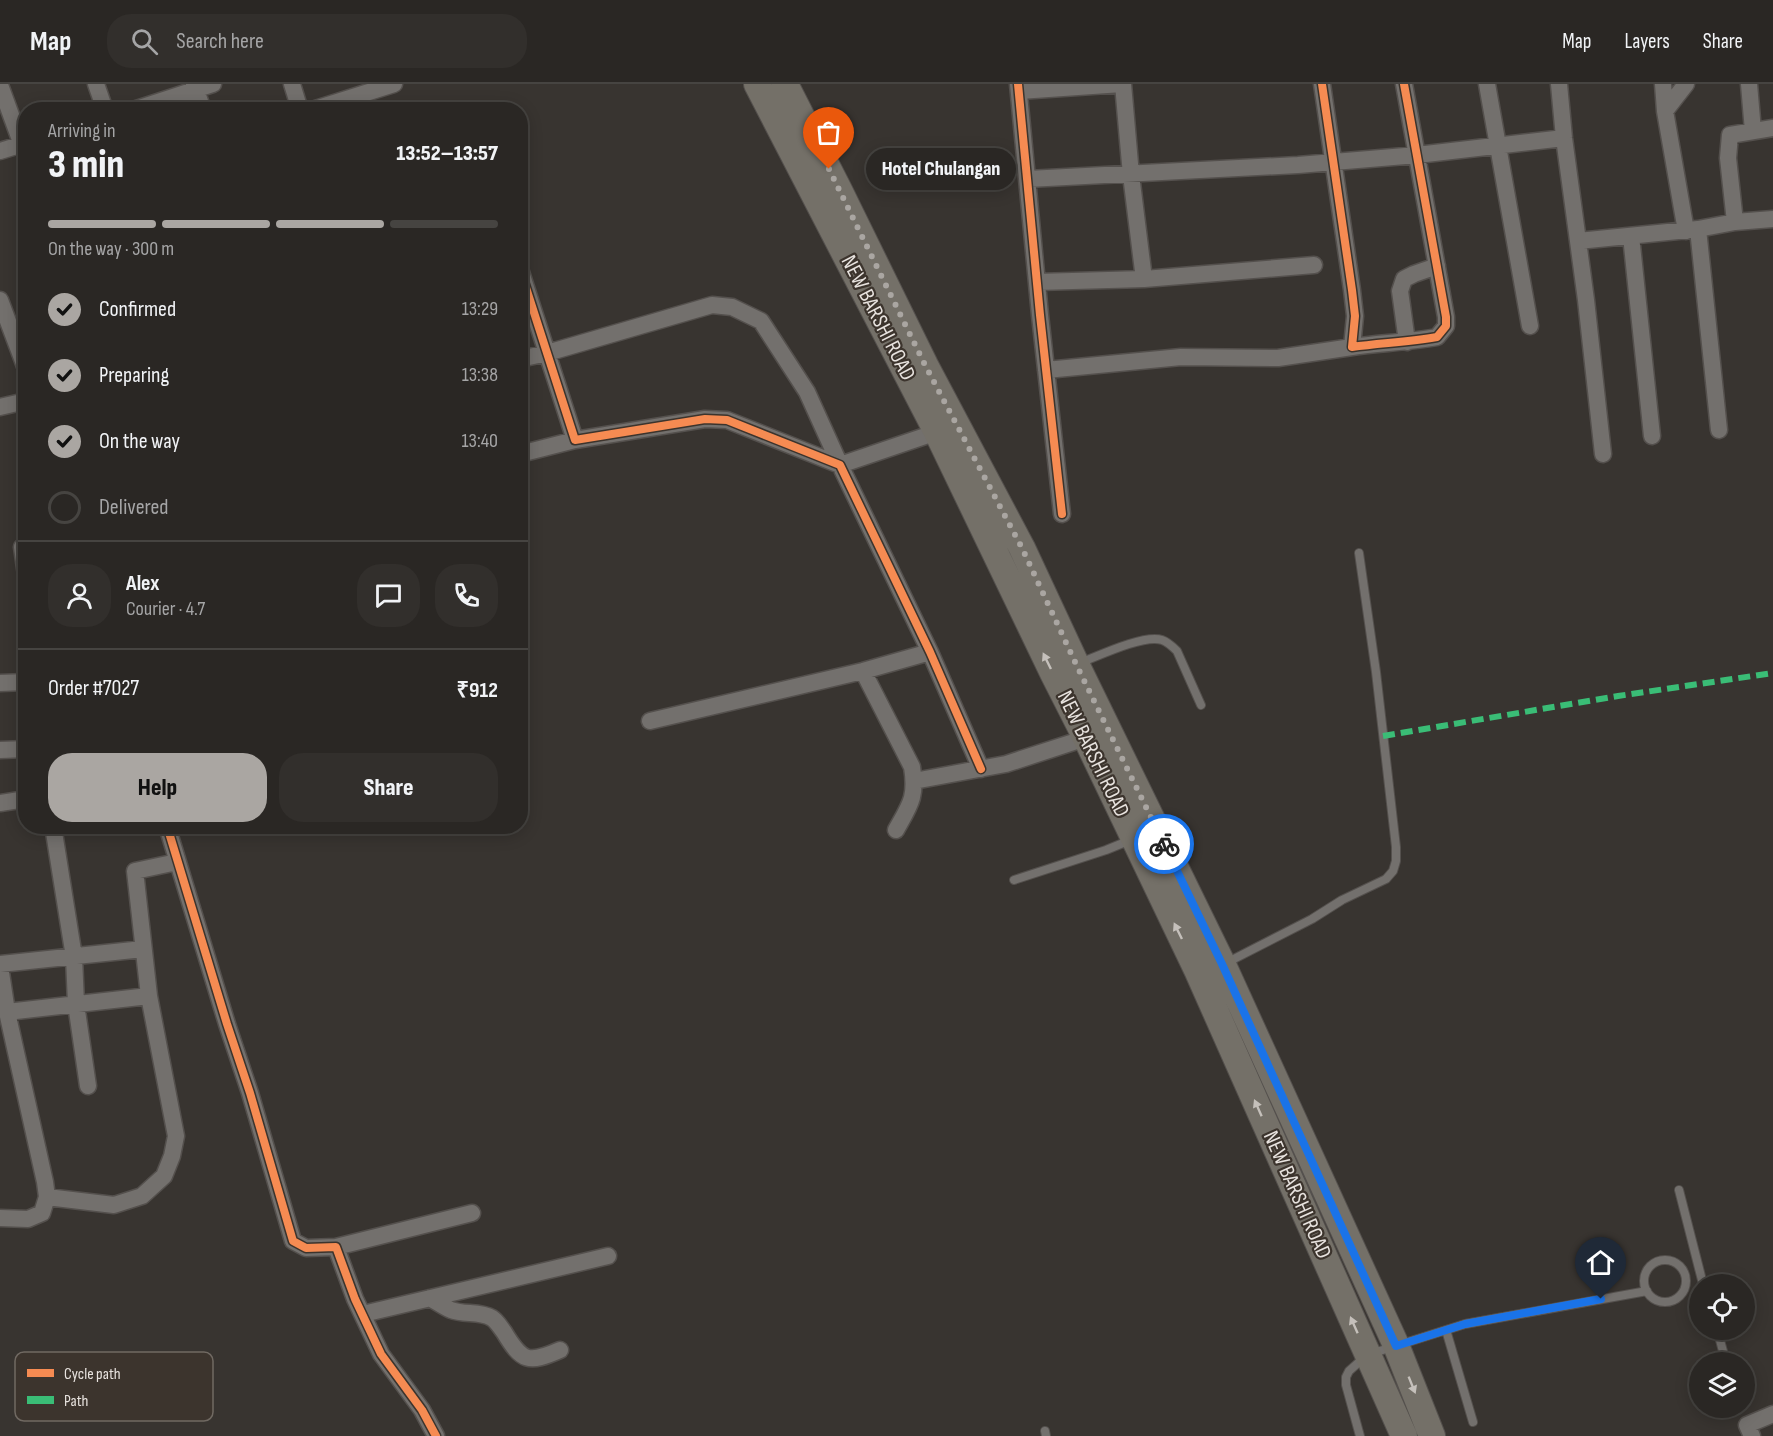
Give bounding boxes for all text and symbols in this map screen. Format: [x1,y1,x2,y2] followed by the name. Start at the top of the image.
[107,14,527,68] search box
[30,25,71,58] text: Map
[128,25,161,58] icon: search
[176,28,264,55] text: Search here
[1562,29,1591,54] text: Map
[1624,29,1670,54] text: Layers
[1703,29,1743,54] text: Share
[803,107,854,169] pin
[812,116,845,149] icon: bag
[48,119,116,143] text: Arriving in
[396,140,498,167] text: 13:52–13:57
[48,142,124,189] text: 3 min
[865,148,1015,190] callout: Hotel Chulangan
[882,157,1000,181] text: Hotel Chulangan
[48,237,174,261] text: On the way · 300 m
[835,251,921,385] street label: NEW BARSHI ROAD
[48,293,81,326] icon: check
[99,296,176,323] text: Confirmed
[462,297,498,321] text: 13:29
[48,359,81,392] icon: check
[99,362,169,389] text: Preparing
[462,363,498,387] text: 13:38
[48,425,81,458] icon: check
[99,428,180,455] text: On the way
[462,429,498,453] text: 13:40
[99,494,168,521] text: Delivered
[48,564,111,627] button: person
[357,564,420,627] button: chat
[435,564,498,627] button: phone
[126,570,159,597] text: Alex
[126,597,205,621] text: Courier · 4.7
[1042,652,1052,669] one-way arrow
[48,675,139,702] text: Order #7027
[456,677,498,704] text: ₹912
[1051,687,1135,821] street label: NEW BARSHI ROAD
[48,753,267,822] button: Help
[279,753,498,822] button: Share
[1134,814,1194,874] courier
[1148,828,1181,861] icon: bike
[1173,922,1183,939] one-way arrow
[1254,1100,1263,1117] one-way arrow
[1257,1127,1337,1263] street label: NEW BARSHI ROAD
[1575,1237,1626,1299] pin
[1584,1246,1617,1279] icon: home
[1689,1274,1755,1418] map controls
[1689,1274,1755,1340] button: locate
[1349,1316,1359,1334] one-way arrow
[15,1352,213,1421] legend
[1689,1352,1755,1418] button: layers
[64,1365,121,1384] text: Cycle path
[1408,1376,1417,1394] one-way arrow
[64,1392,88,1411] text: Path

